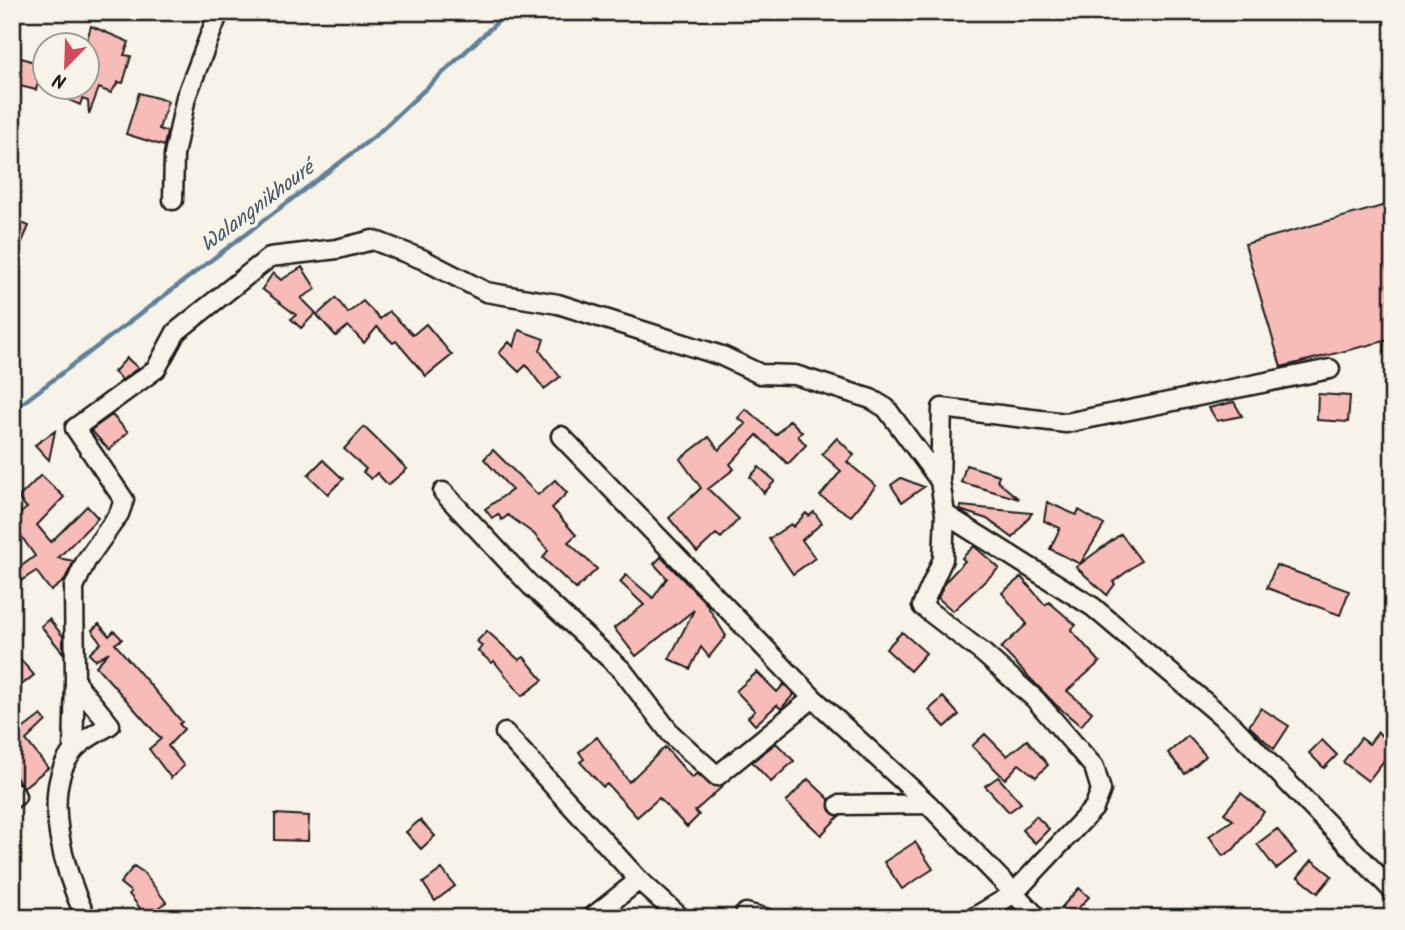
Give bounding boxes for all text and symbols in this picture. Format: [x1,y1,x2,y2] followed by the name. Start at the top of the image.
[32,32,102,102] north arrow
[49,64,72,96] text: N
[194,150,326,261] water label: Walangnikhouré

